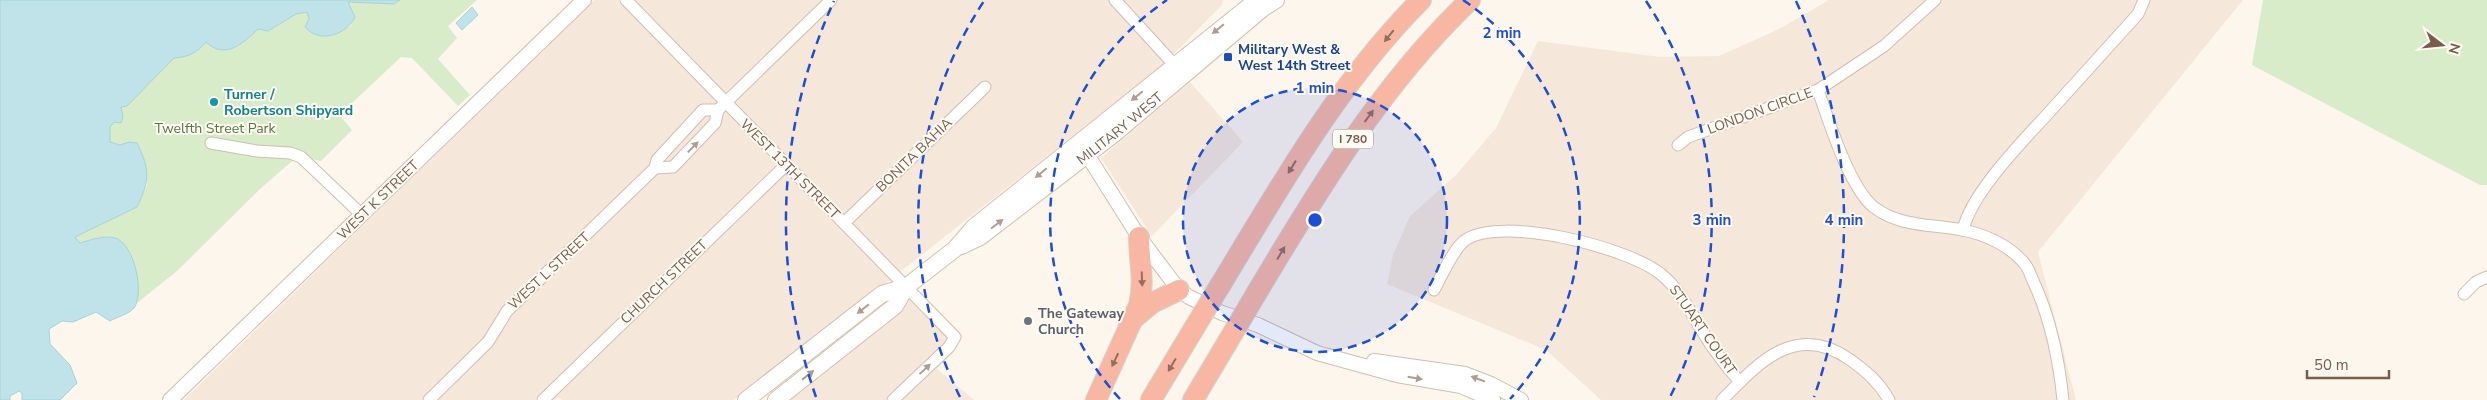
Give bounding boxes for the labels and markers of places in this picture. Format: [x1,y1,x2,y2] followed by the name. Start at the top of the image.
[1238,40,1351,75] place label: Military West & West 14th Street
[1222,51,1234,63] marker: Military West & West 14th Street
[224,85,353,120] place label: Turner / Robertson Shipyard
[208,96,220,108] marker: Turner / Robertson Shipyard
[1306,211,1324,229] centre of rings
[1038,304,1124,339] place label: The Gateway Church
[1022,315,1034,327] marker: The Gateway Church

